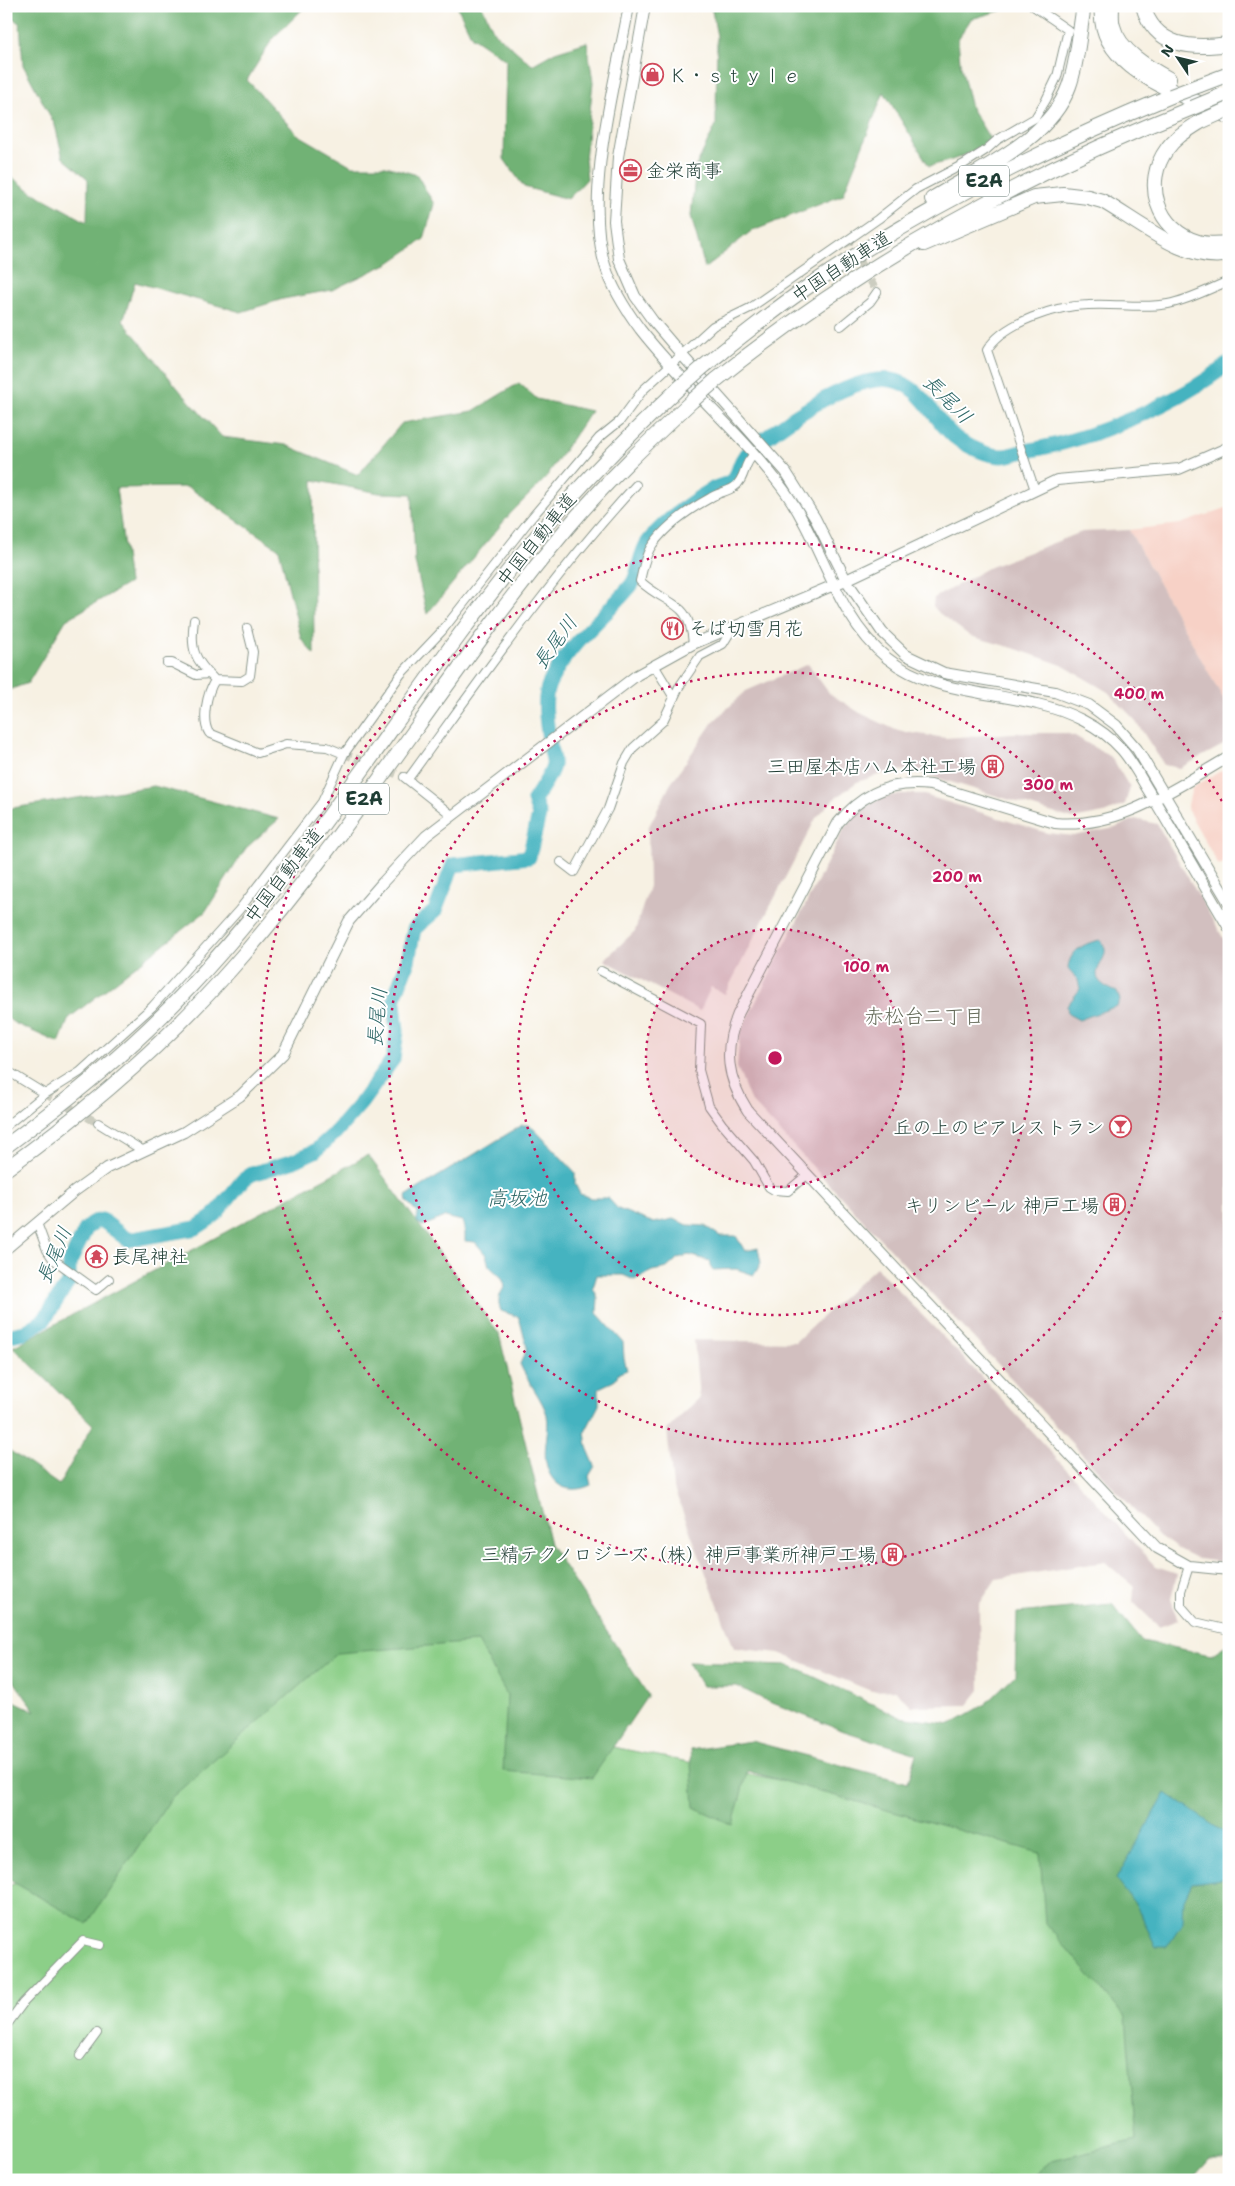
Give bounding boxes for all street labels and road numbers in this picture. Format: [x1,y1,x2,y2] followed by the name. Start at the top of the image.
[959,166,1009,197] road number: E2A
[787,225,896,308] street label: 中国自動車道
[491,487,582,591] street label: 中国自動車道
[339,784,389,814] road number: E2A
[238,823,328,928] street label: 中国自動車道

